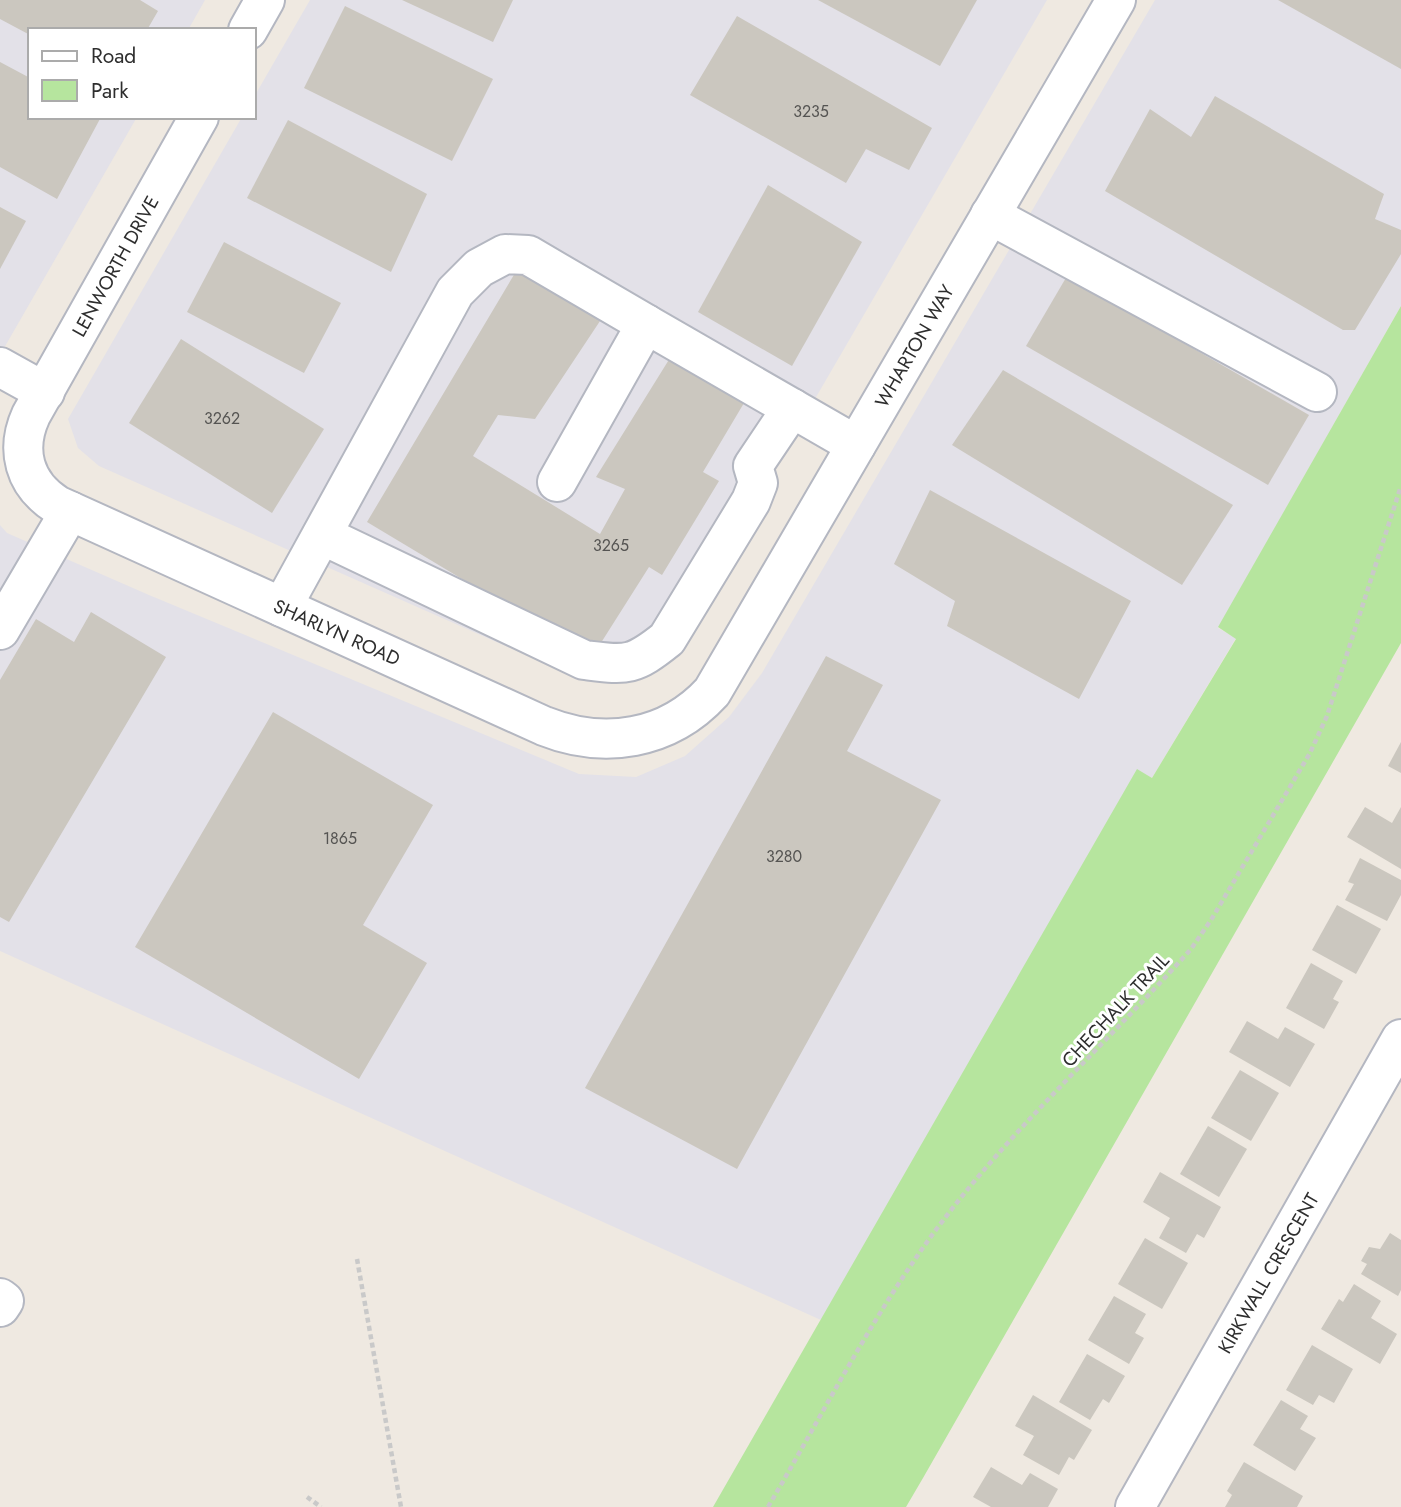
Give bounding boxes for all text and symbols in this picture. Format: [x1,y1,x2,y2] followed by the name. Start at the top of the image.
[28,28,256,119] legend
[91,41,136,71] text: Road
[91,76,129,106] text: Park
[793,100,829,123] house number: 3235
[66,191,165,342] street label: LENWORTH DRIVE
[868,280,961,413] street label: WHARTON WAY
[204,407,240,430] house number: 3262
[593,534,629,557] house number: 3265
[269,592,404,672] street label: SHARLYN ROAD
[323,827,357,850] house number: 1865
[766,845,802,868] house number: 3280
[1056,947,1175,1073] street label: CHECHALK TRAIL
[1211,1188,1325,1358] street label: KIRKWALL CRESCENT

